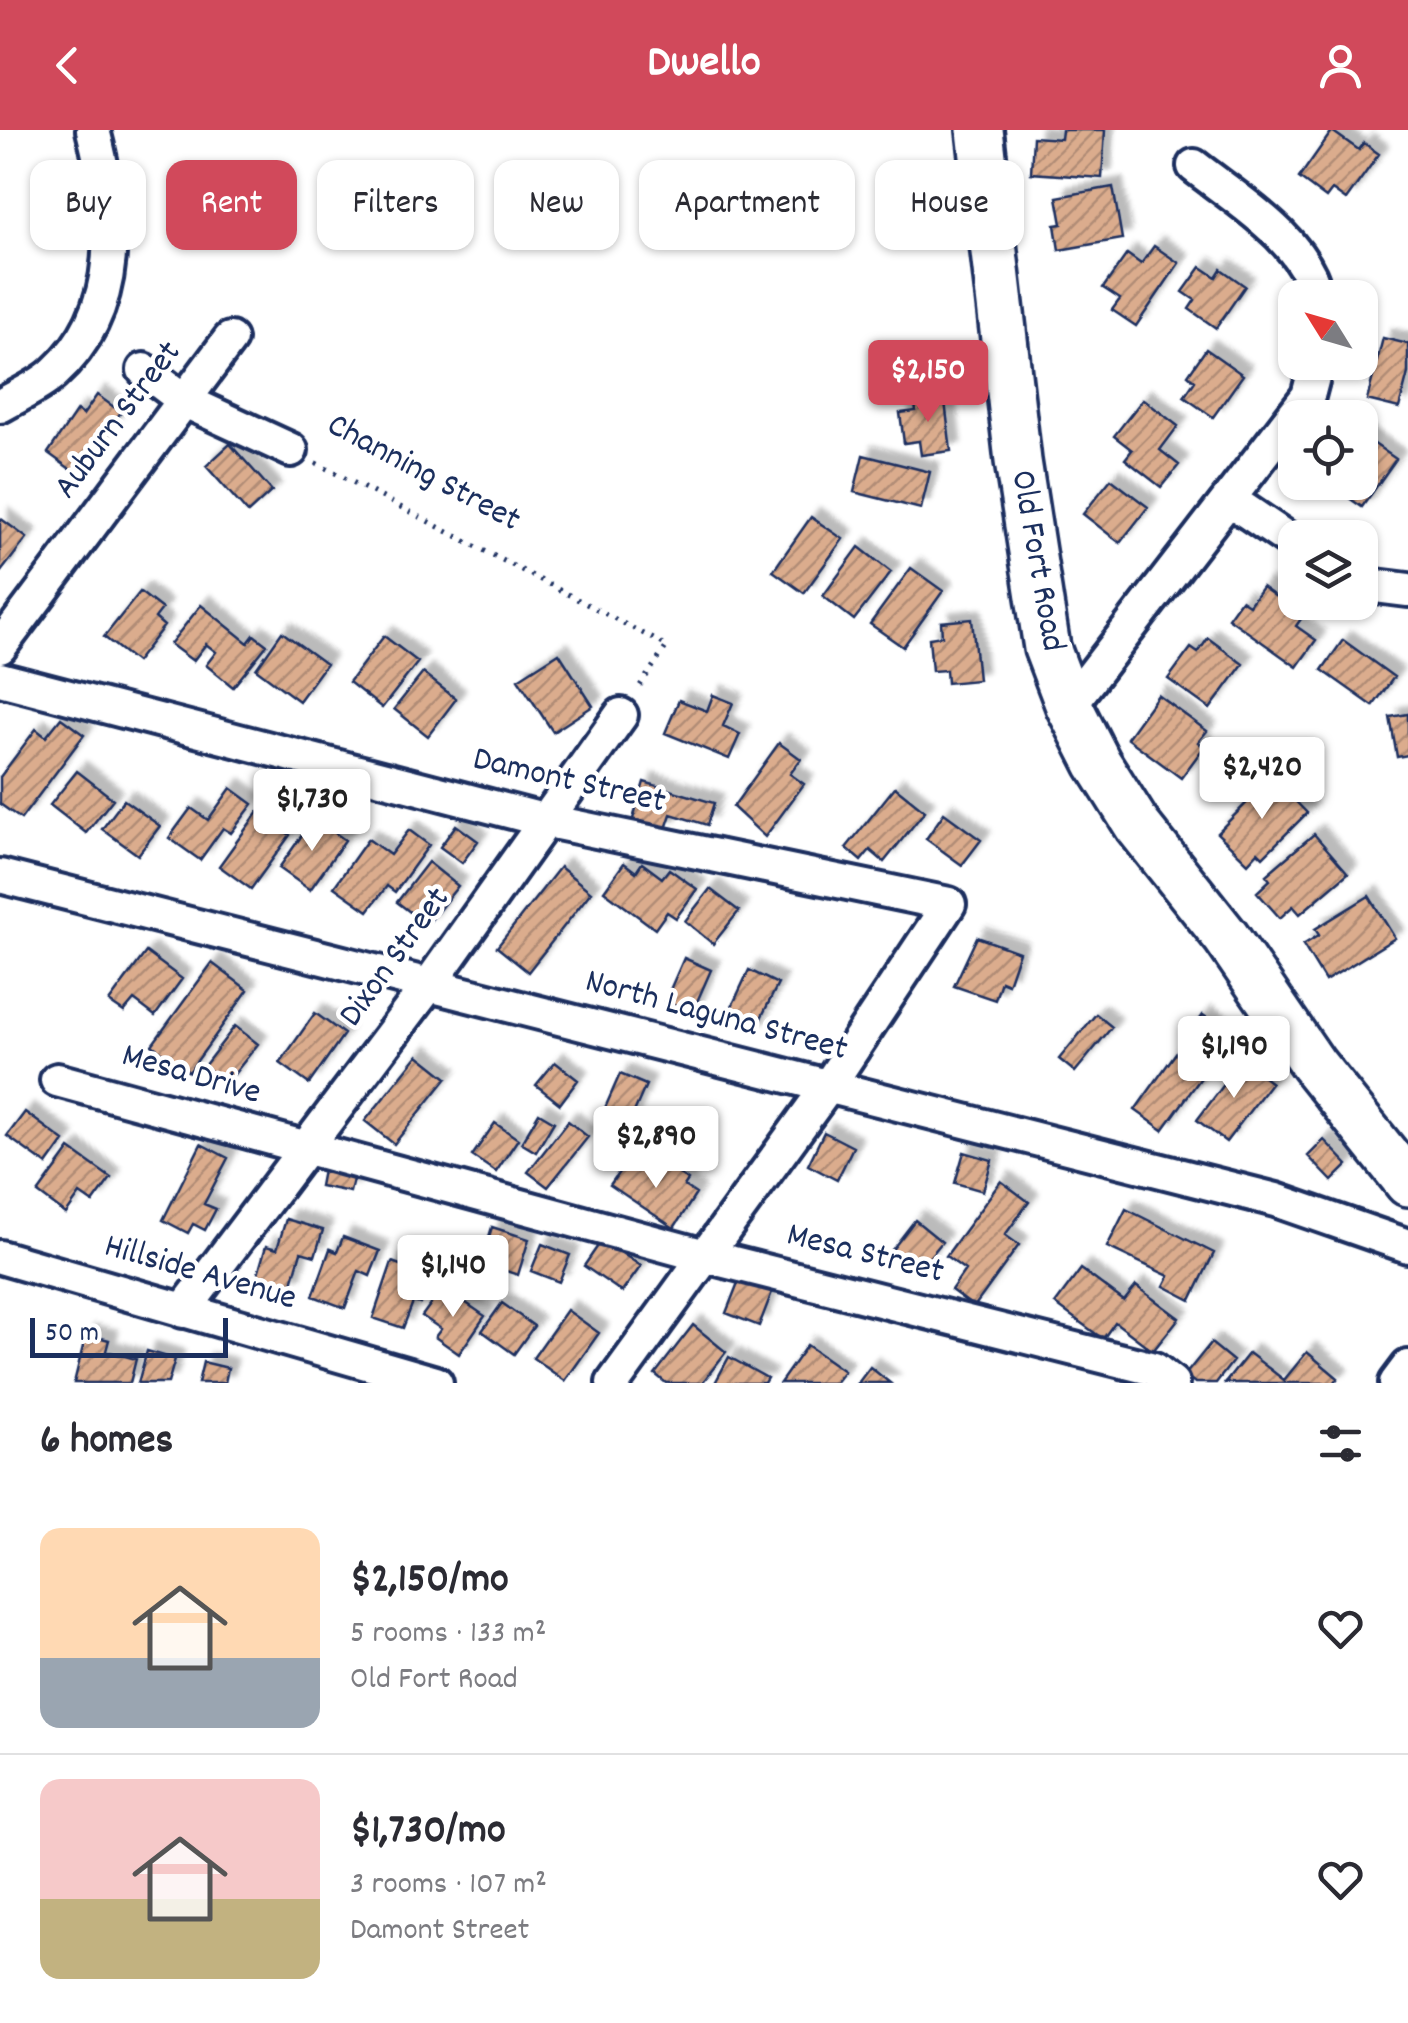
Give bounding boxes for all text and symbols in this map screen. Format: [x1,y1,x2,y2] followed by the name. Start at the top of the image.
[647,33,761,97] text: Dwello
[40,38,95,93] icon: back
[1313,38,1368,93] icon: person
[30,160,146,250] chip: Buy
[166,160,297,250] chip: Rent
[317,160,474,250] chip: Filters
[494,160,619,250] chip: New
[639,160,855,250] chip: Apartment
[875,160,1024,250] chip: House
[1278,280,1378,380] north arrow
[1278,280,1378,620] map controls
[43,331,195,511] street label: Auburn Street
[847,340,1009,425] pin: $2,150
[890,349,966,395] text: $2,150
[1278,400,1378,500] button: locate
[317,402,529,546] street label: Channing Street
[995,466,1077,656] street label: Old Fort Road
[1278,520,1378,620] button: layers
[468,736,670,828] street label: Damont Street
[1181,737,1343,822] pin: $2,420
[1222,746,1303,792] text: $2,420
[231,769,393,854] pin: $1,730
[275,778,349,824] text: $1,730
[328,878,464,1038] street label: Dixon Street
[579,958,853,1076] street label: North Laguna Street
[1153,1016,1315,1101] pin: $1,190
[1200,1025,1268,1071] text: $1,190
[116,1032,266,1120] street label: Mesa Drive
[575,1106,737,1191] pin: $2,890
[615,1115,697,1161] text: $2,890
[781,1211,949,1299] street label: Mesa Street
[98,1223,302,1325] street label: Hillside Avenue
[372,1235,534,1320] pin: $1,140
[419,1244,487,1290] text: $1,140
[30,1313,228,1358] scale bar
[45,1315,99,1355] text: 50 m
[40,1413,173,1473] text: 6 homes
[1313,1416,1368,1471] icon: filters
[350,1552,509,1612] text: $2,150/mo
[120,1568,240,1688] icon: home
[1313,1601,1368,1656] icon: heart
[350,1612,546,1658] text: 5 rooms · 133 m²
[350,1658,518,1704] text: Old Fort Road
[350,1803,506,1863] text: $1,730/mo
[120,1819,240,1939] icon: home
[1313,1852,1368,1907] icon: heart
[350,1863,547,1909] text: 3 rooms · 107 m²
[350,1909,529,1955] text: Damont Street

